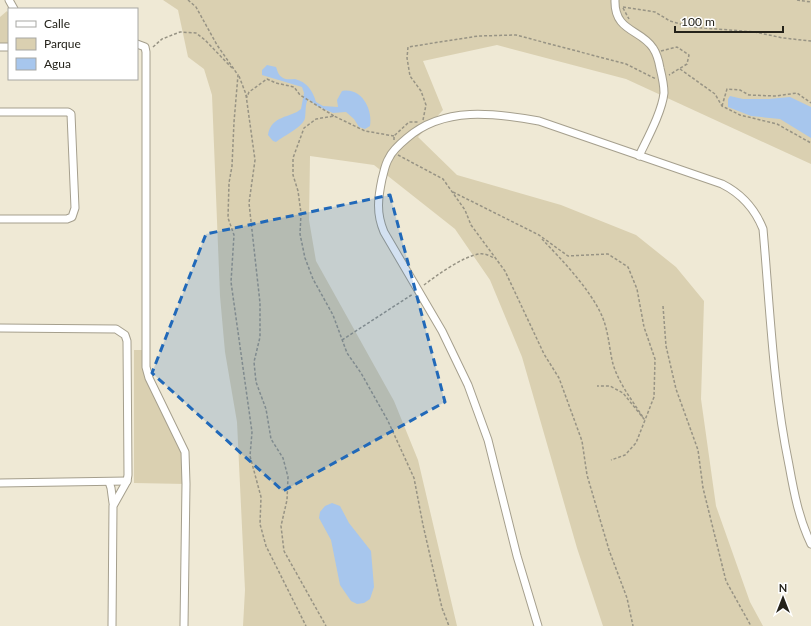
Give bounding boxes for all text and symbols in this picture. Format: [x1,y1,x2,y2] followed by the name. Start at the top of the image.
[8,8,138,80] legend
[675,8,783,34] scale bar
[681,14,715,29] text: 100 m
[44,16,70,31] text: Calle
[44,36,81,51] text: Parque
[44,56,71,71] text: Agua
[763,578,803,618] north arrow
[779,581,787,594] text: N

